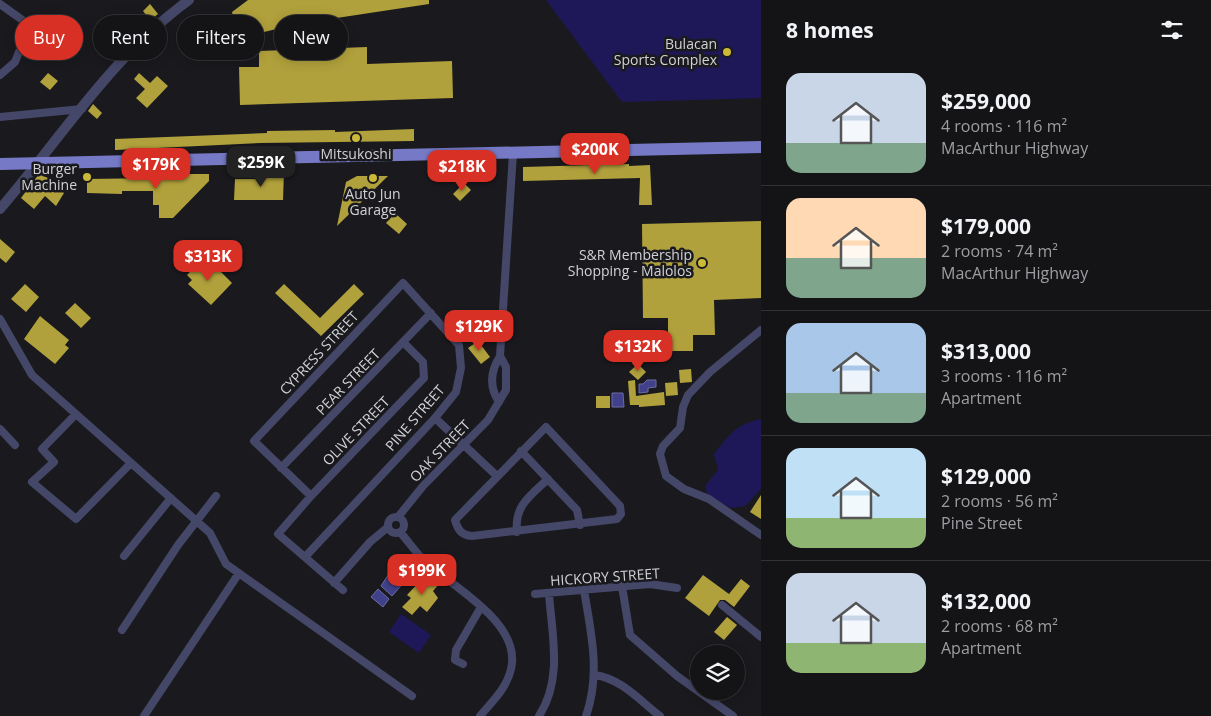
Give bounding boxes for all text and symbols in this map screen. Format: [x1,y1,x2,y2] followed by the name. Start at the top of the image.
[15,15,83,60] chip: Buy
[93,15,167,60] chip: Rent
[177,15,264,60] chip: Filters
[274,15,348,60] chip: New
[786,16,874,44] text: 8 homes
[1158,16,1186,44] icon: filters
[614,34,718,69] place label: Bulacan Sports Complex
[721,46,733,58] marker: Bulacan Sports Complex
[941,87,1031,115] text: $259,000
[826,93,886,153] icon: home
[941,115,1067,137] text: 4 rooms · 116 m²
[350,132,362,144] marker: Mitsukoshi
[560,132,630,175] pin: $200K
[941,137,1088,159] text: MacArthur Highway
[571,138,619,160] text: $200K
[321,144,391,163] place label: Mitsukoshi
[226,146,296,188] pin: $259K
[121,148,191,190] pin: $179K
[427,150,497,192] pin: $218K
[237,151,285,173] text: $259K
[132,153,180,175] text: $179K
[438,155,486,177] text: $218K
[21,159,77,194] place label: Burger Machine
[81,171,93,183] marker: Burger Machine
[367,172,379,184] marker: Auto Jun Garage
[345,184,401,219] place label: Auto Jun Garage
[941,212,1031,240] text: $179,000
[826,218,886,278] icon: home
[173,240,243,282] pin: $313K
[941,240,1058,262] text: 2 rooms · 74 m²
[184,245,232,267] text: $313K
[568,245,692,280] place label: S&R Membership Shopping - Malolos
[696,257,708,269] marker: S&R Membership Shopping - Malolos
[941,262,1088,284] text: MacArthur Highway
[275,307,363,399] street label: CYPRESS STREET
[444,310,514,352] pin: $129K
[455,315,503,337] text: $129K
[603,330,673,372] pin: $132K
[614,335,662,357] text: $132K
[941,337,1031,365] text: $313,000
[826,343,886,403] icon: home
[311,344,384,419] street label: PEAR STREET
[941,365,1067,387] text: 3 rooms · 116 m²
[381,380,449,455] street label: PINE STREET
[941,387,1021,409] text: Apartment
[318,392,394,469] street label: OLIVE STREET
[405,415,474,486] street label: OAK STREET
[941,462,1031,490] text: $129,000
[826,468,886,528] icon: home
[941,490,1058,512] text: 2 rooms · 56 m²
[941,512,1022,534] text: Pine Street
[387,554,457,596] pin: $199K
[398,559,446,581] text: $199K
[549,563,661,590] street label: HICKORY STREET
[941,587,1031,615] text: $132,000
[826,593,886,653] icon: home
[941,615,1058,637] text: 2 rooms · 68 m²
[941,637,1021,659] text: Apartment
[690,645,745,700] map controls
[690,645,745,700] button: layers

